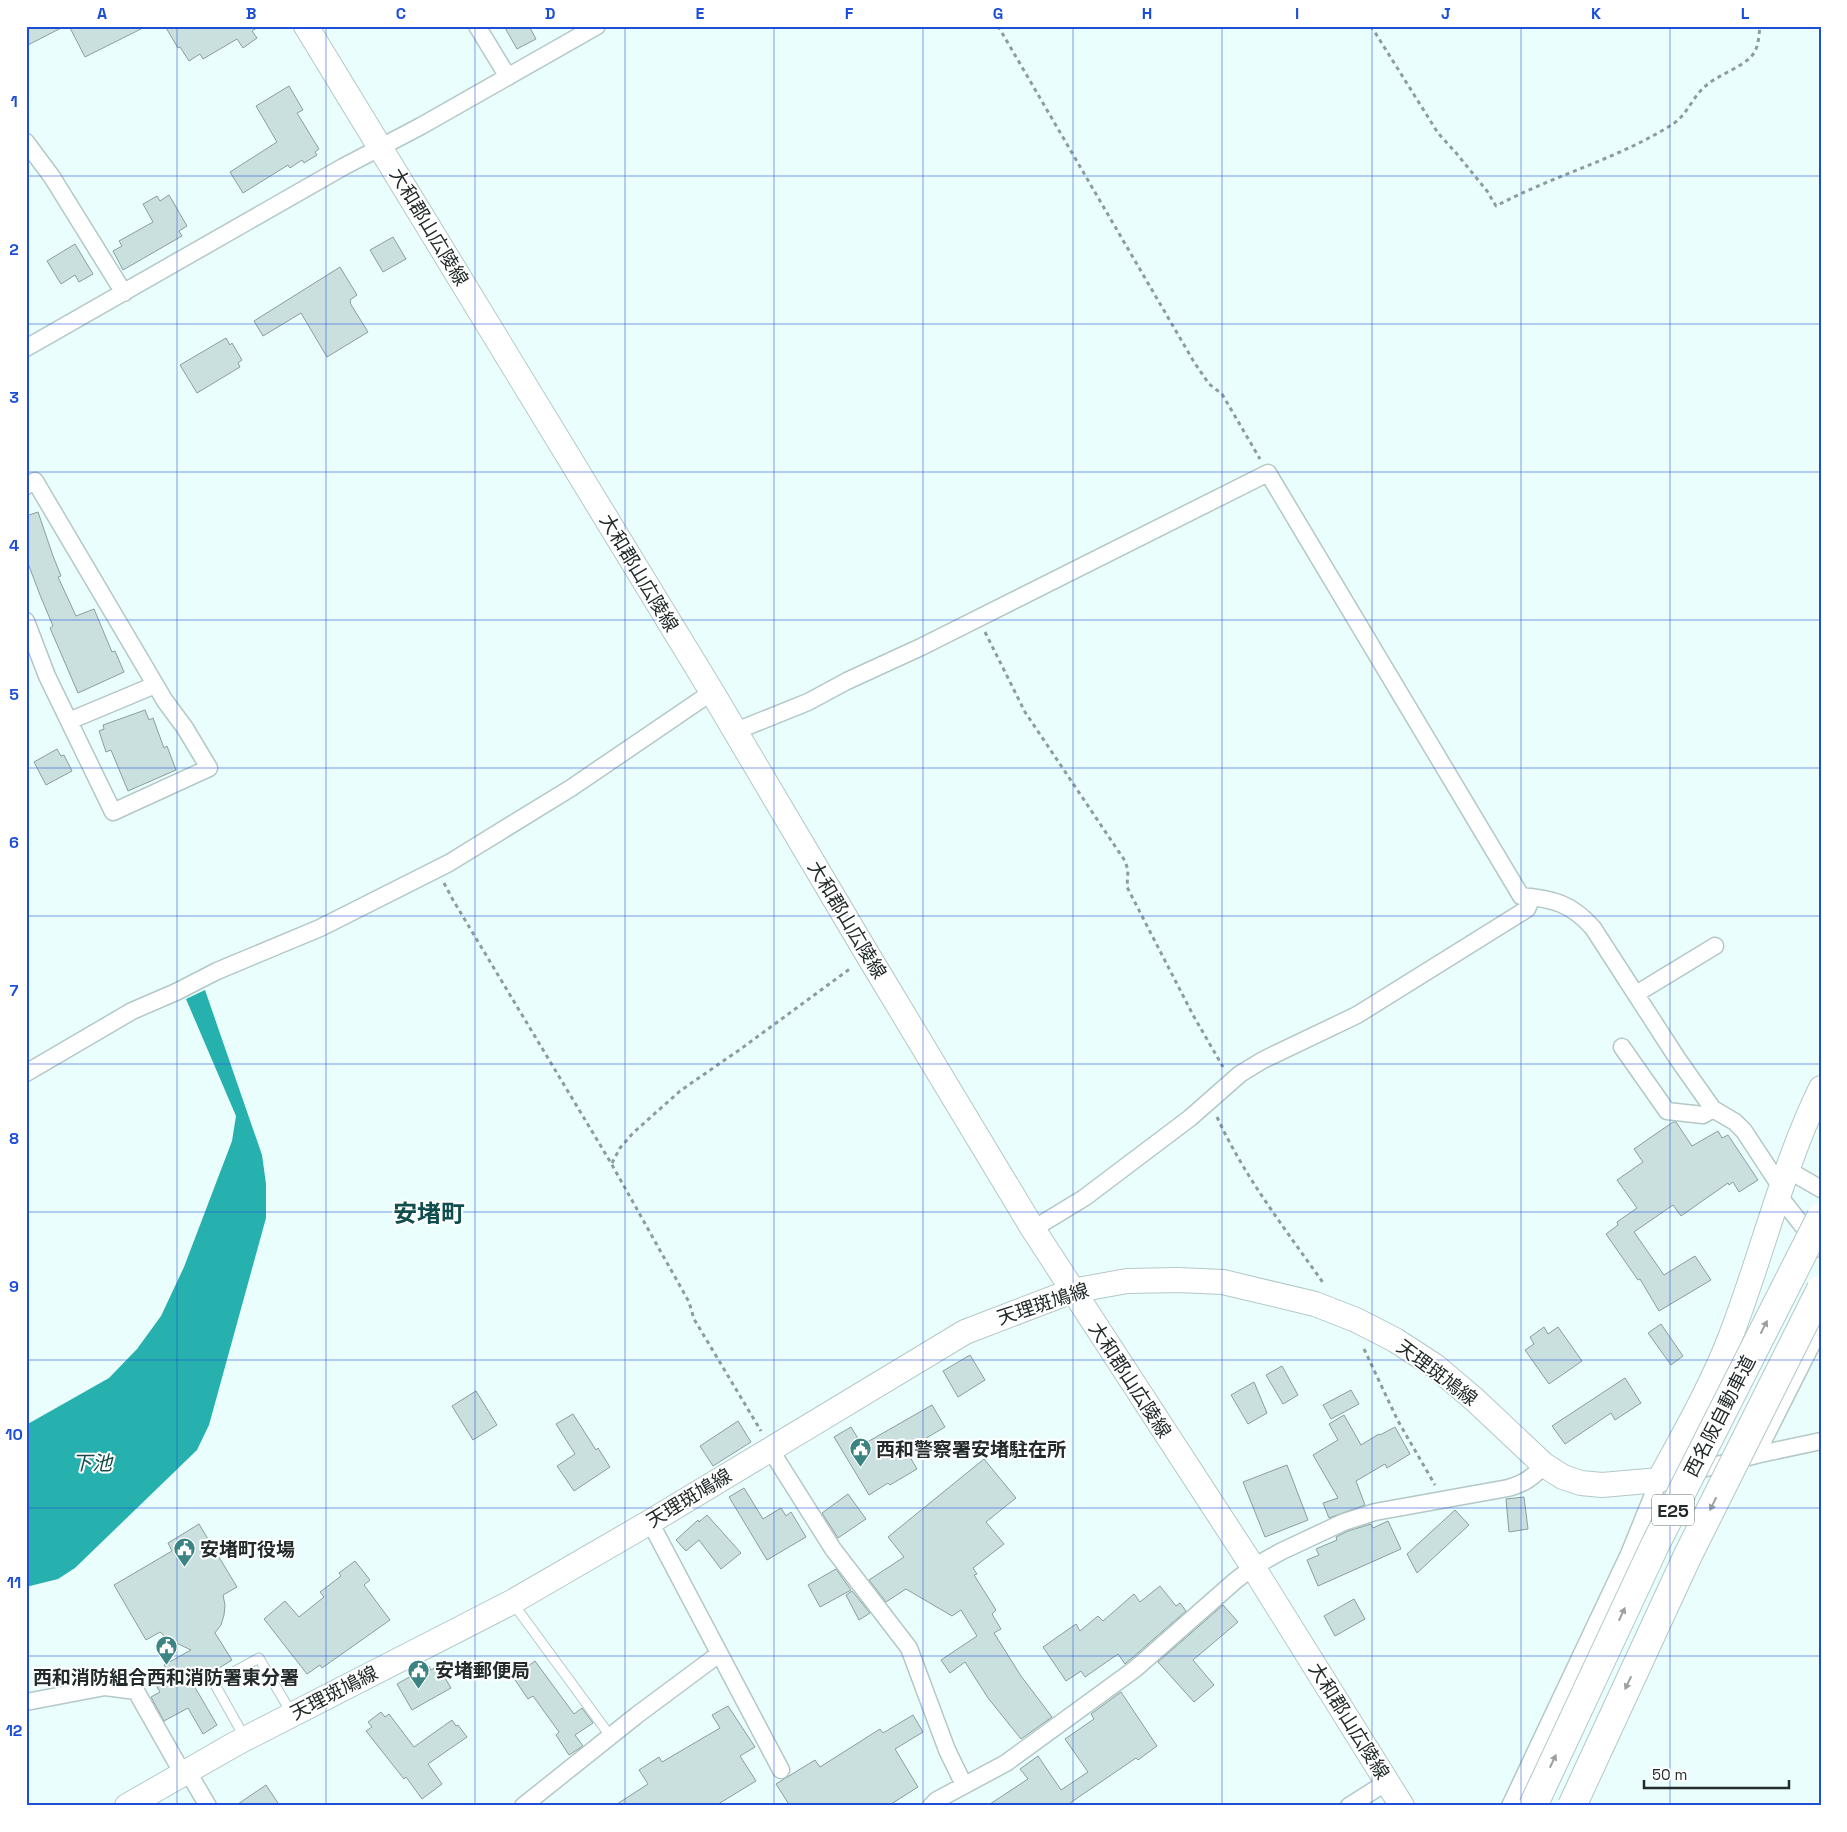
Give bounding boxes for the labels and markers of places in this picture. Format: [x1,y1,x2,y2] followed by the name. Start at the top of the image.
[848,1437,872,1468] public building icon: 西和警察署安堵駐在所
[876,1437,1066,1462] place label: 西和警察署安堵駐在所
[172,1537,196,1568] public building icon: 安堵町役場
[200,1537,295,1562] place label: 安堵町役場
[154,1634,178,1665] public building icon: 西和消防組合西和消防署東分署
[407,1658,431,1689] public building icon: 安堵郵便局
[435,1658,530,1683] place label: 安堵郵便局
[33,1665,299,1690] place label: 西和消防組合西和消防署東分署

